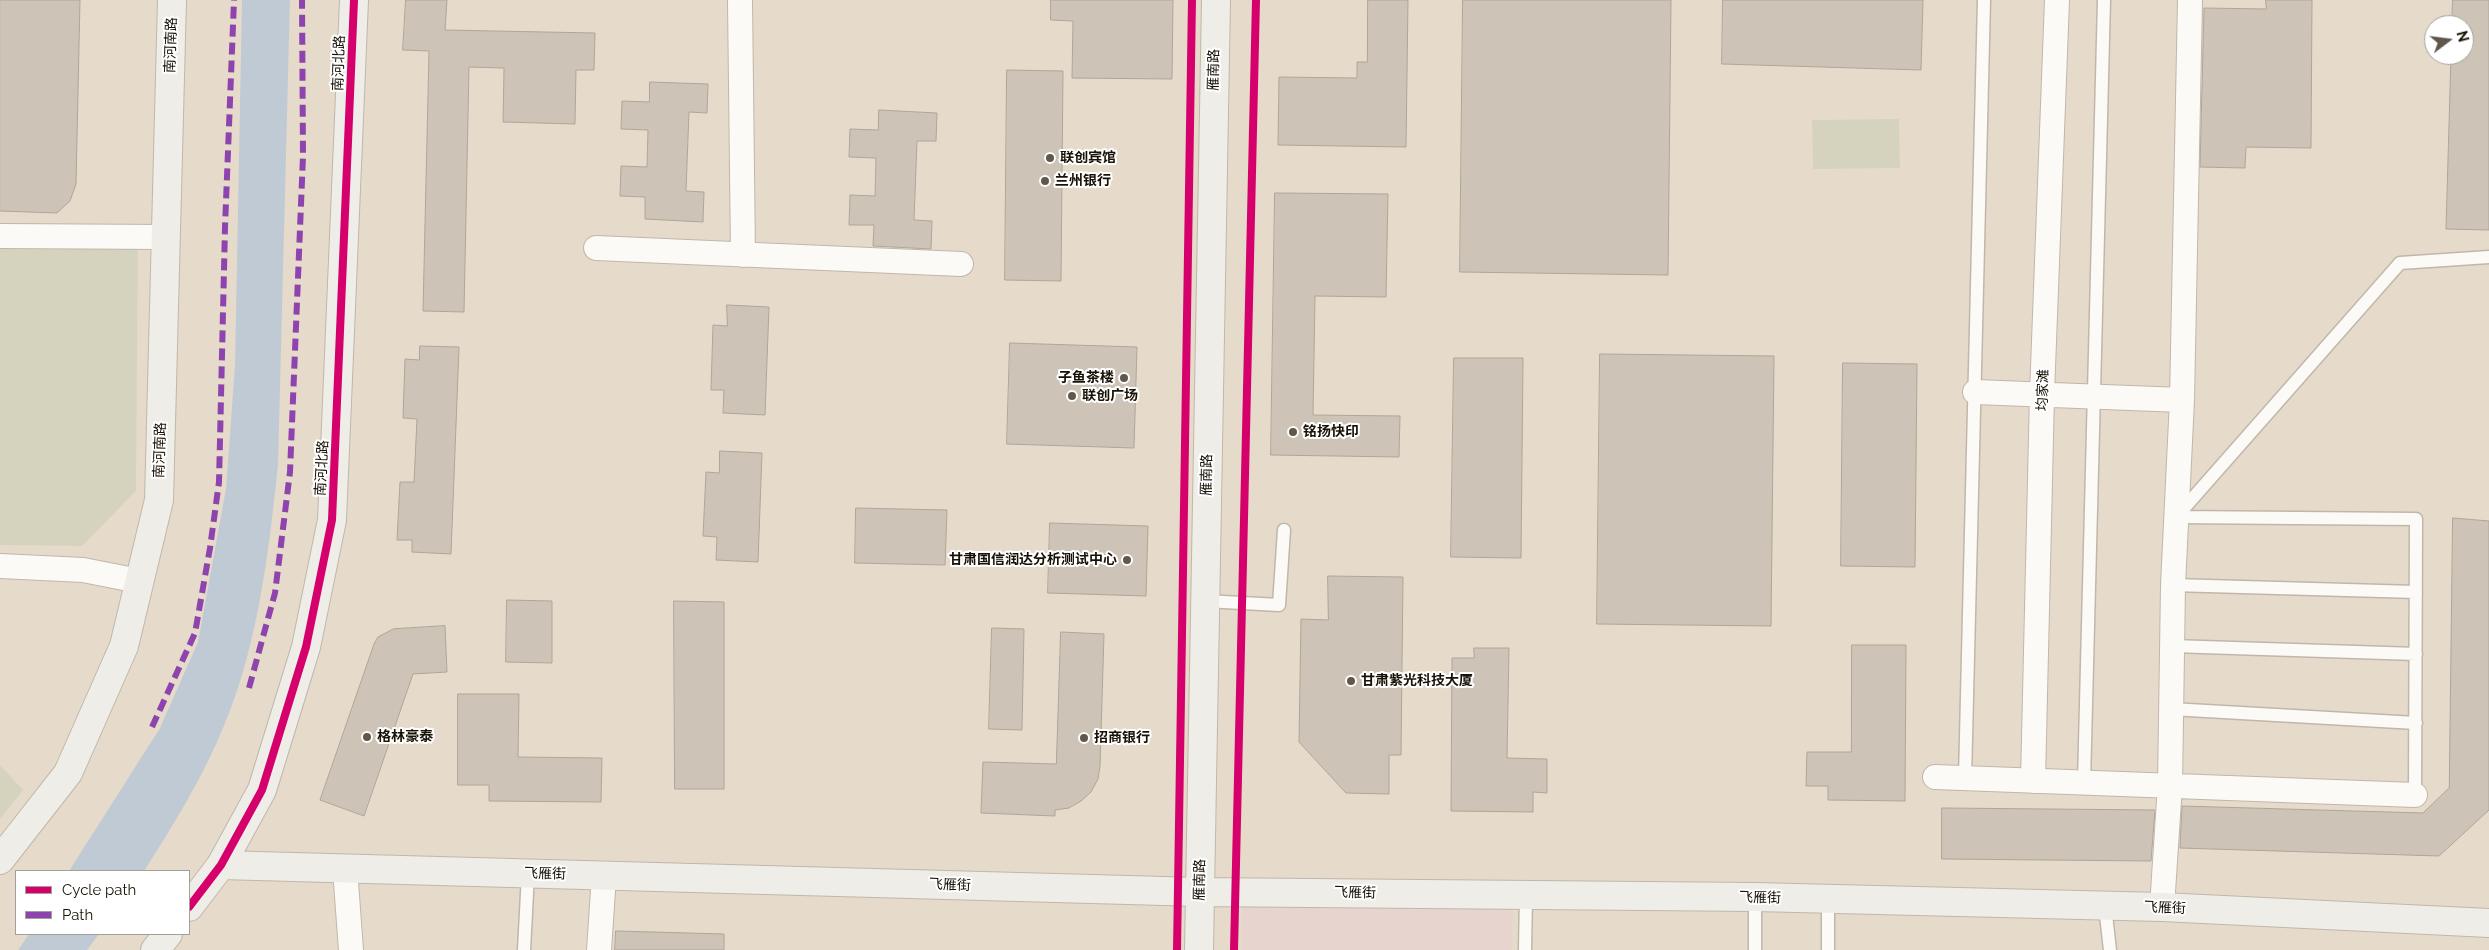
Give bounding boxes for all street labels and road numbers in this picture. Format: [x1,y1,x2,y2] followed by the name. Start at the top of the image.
[162,17,180,73] street label: 南河南路
[330,35,348,91] street label: 南河北路
[1205,49,1223,91] street label: 雁南路
[2034,369,2052,411] street label: 均家滩
[151,422,169,478] street label: 南河南路
[312,440,332,496] street label: 南河北路
[1198,454,1216,496] street label: 雁南路
[1191,859,1209,901] street label: 雁南路
[524,865,566,883] street label: 飞雁街
[929,876,971,894] street label: 飞雁街
[1334,884,1376,902] street label: 飞雁街
[1739,889,1781,907] street label: 飞雁街
[2144,899,2186,917] street label: 飞雁街

